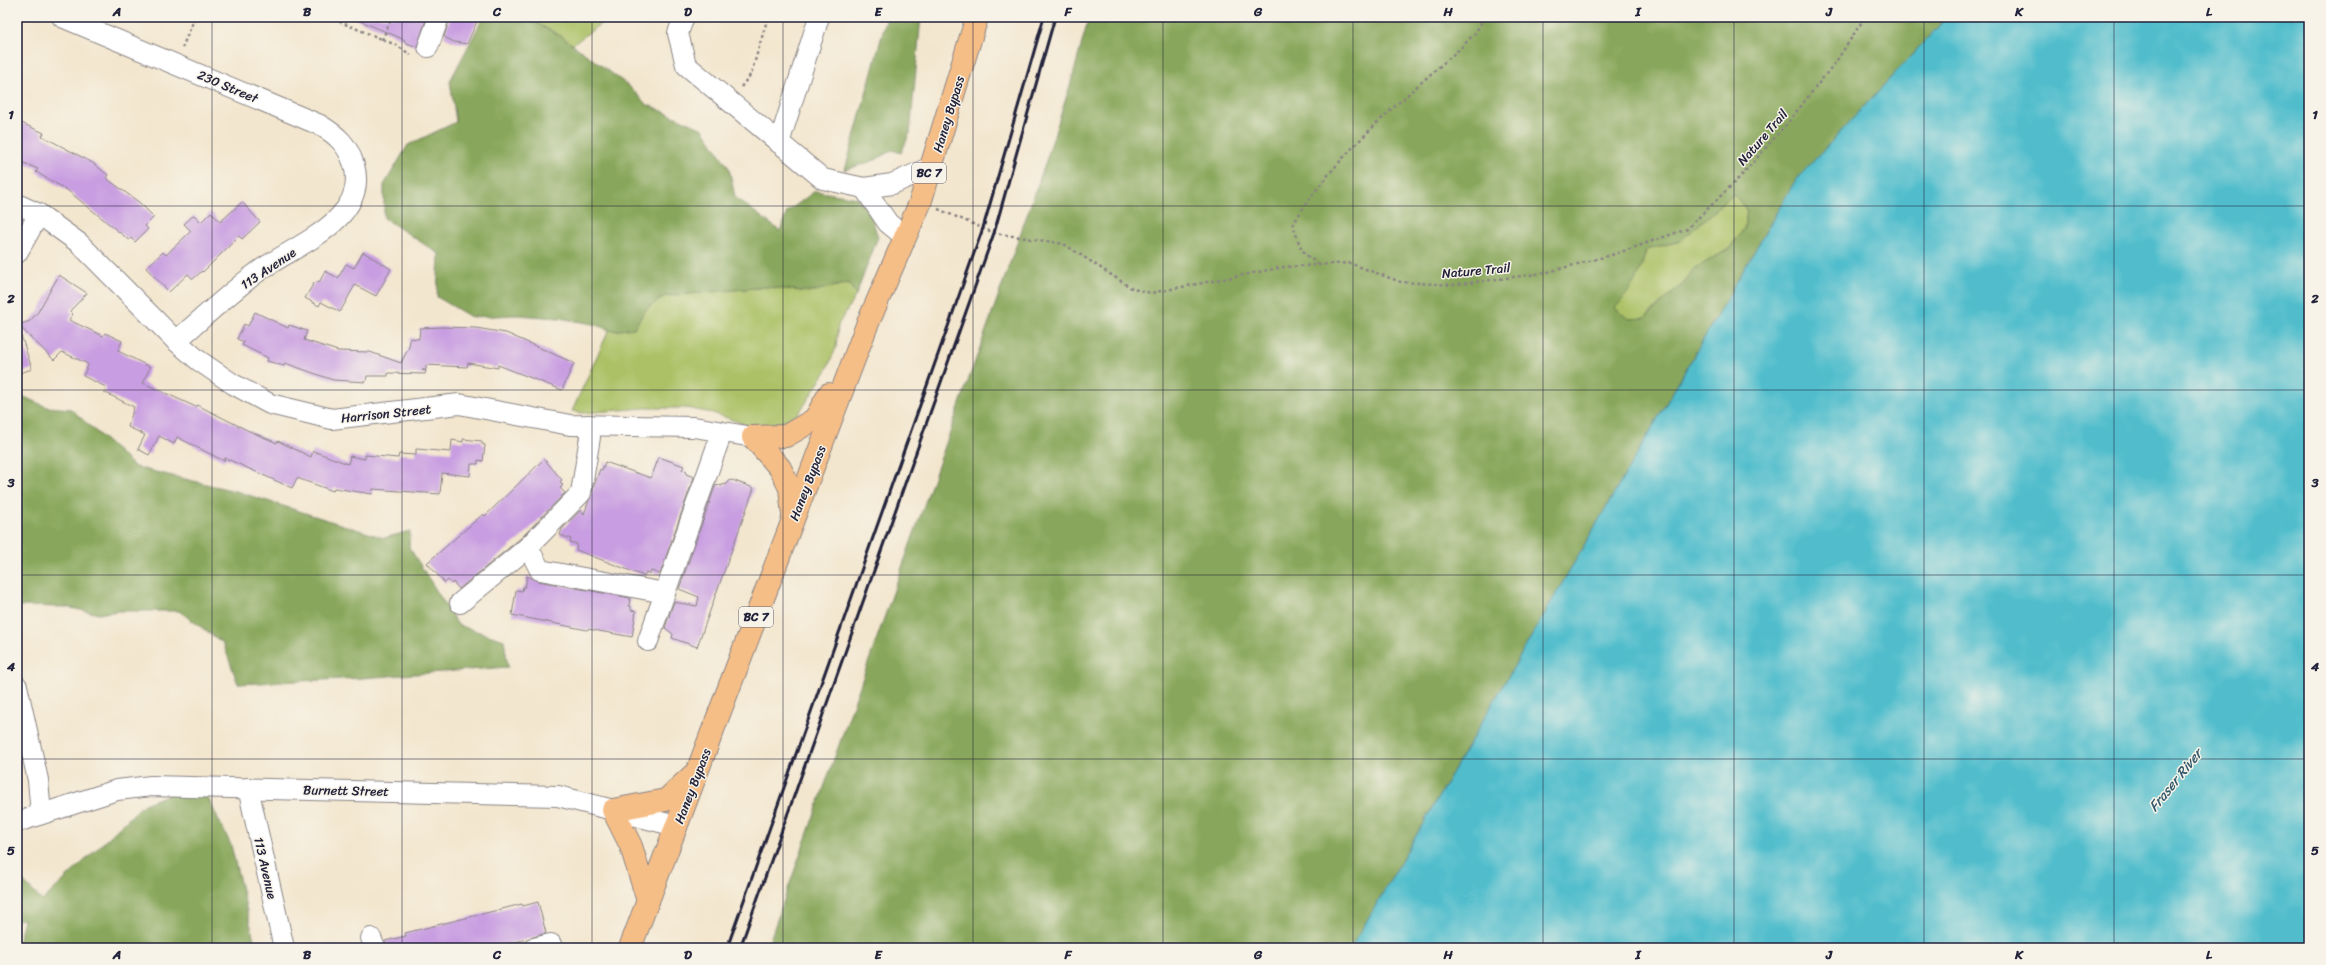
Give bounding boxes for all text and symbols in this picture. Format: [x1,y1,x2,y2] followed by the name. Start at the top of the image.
[112,0,121,23] text: A
[303,0,312,23] text: B
[492,0,502,23] text: C
[684,0,692,23] text: D
[874,0,883,23] text: E
[1063,0,1072,23] text: F
[1253,0,1263,23] text: G
[1442,0,1453,23] text: H
[1634,0,1642,23] text: I
[1825,0,1833,23] text: J
[2014,0,2024,23] text: K
[2206,0,2213,23] text: L
[194,63,262,110] street label: 230 Street
[926,72,971,155] street label: Haney Bypass
[8,103,14,126] text: 1
[2312,103,2318,126] text: 1
[1731,104,1794,171] street label: Nature Trail
[912,163,946,183] road number: BC 7
[236,241,301,296] street label: 113 Avenue
[1441,256,1512,285] street label: Nature Trail
[6,287,15,310] text: 2
[2310,287,2319,310] text: 2
[340,397,432,430] street label: Harrison Street
[783,441,833,524] street label: Haney Bypass
[6,471,15,494] text: 3
[2310,471,2319,494] text: 3
[739,607,773,627] road number: BC 7
[6,655,16,678] text: 4
[2310,655,2320,678] text: 4
[2142,741,2211,817] water label: Fraser River
[668,744,718,827] street label: Haney Bypass
[303,778,389,803] street label: Burnett Street
[247,835,284,901] street label: 113 Avenue
[7,839,15,862] text: 5
[2311,839,2319,862] text: 5
[112,943,121,965] text: A
[303,943,312,965] text: B
[492,943,502,965] text: C
[684,943,692,965] text: D
[874,943,883,965] text: E
[1063,943,1072,965] text: F
[1253,943,1263,965] text: G
[1442,943,1453,965] text: H
[1634,943,1642,965] text: I
[1825,943,1833,965] text: J
[2014,943,2024,965] text: K
[2206,943,2213,965] text: L

